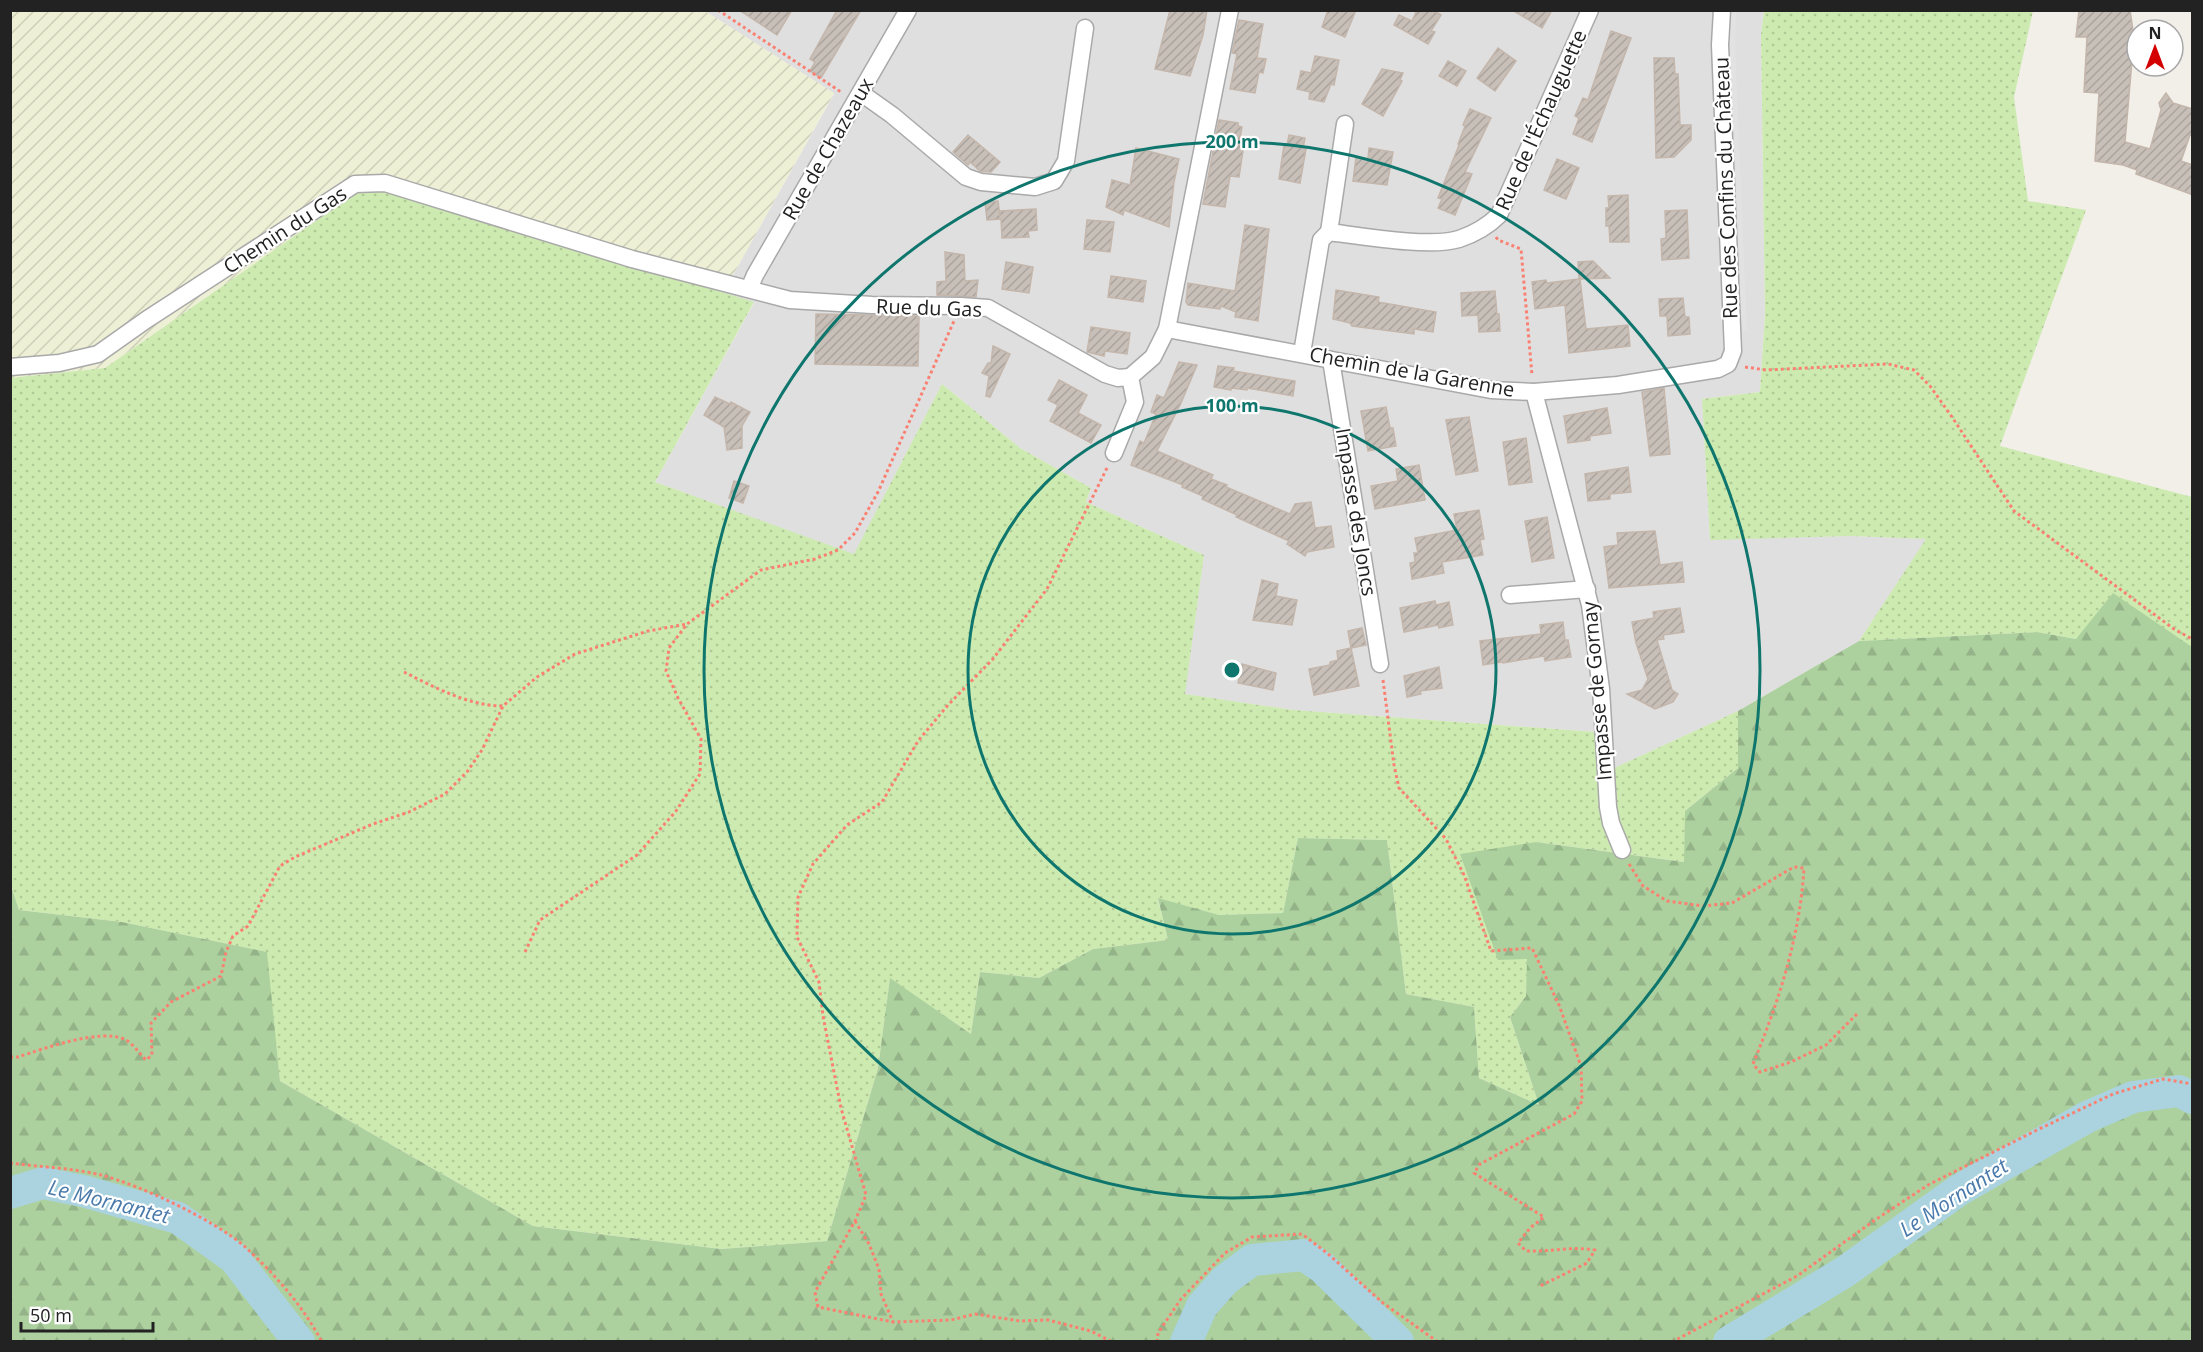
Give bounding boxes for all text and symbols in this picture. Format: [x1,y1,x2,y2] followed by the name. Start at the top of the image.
[2125,18,2185,78] north arrow
[2148,22,2162,44] text: N
[1488,25,1593,215] street label: Rue de l'Échauguette
[1707,56,1744,320] street label: Rue des Confins du Château
[776,72,880,225] street label: Rue de Chazeaux
[1205,129,1259,153] text: 200 m
[218,180,352,280] street label: Chemin du Gas
[876,292,982,323] street label: Rue du Gas
[1307,340,1517,403] street label: Chemin de la Garenne
[1205,393,1259,417] text: 100 m
[1330,426,1383,598] street label: Impasse des Joncs
[1575,599,1618,782] street label: Impasse de Gornay
[1222,660,1242,680] centre of rings
[1894,1151,2014,1243] water label: Le Mornantet
[46,1172,174,1230] water label: Le Mornantet
[21,1295,153,1333] scale bar
[30,1303,72,1327] text: 50 m

